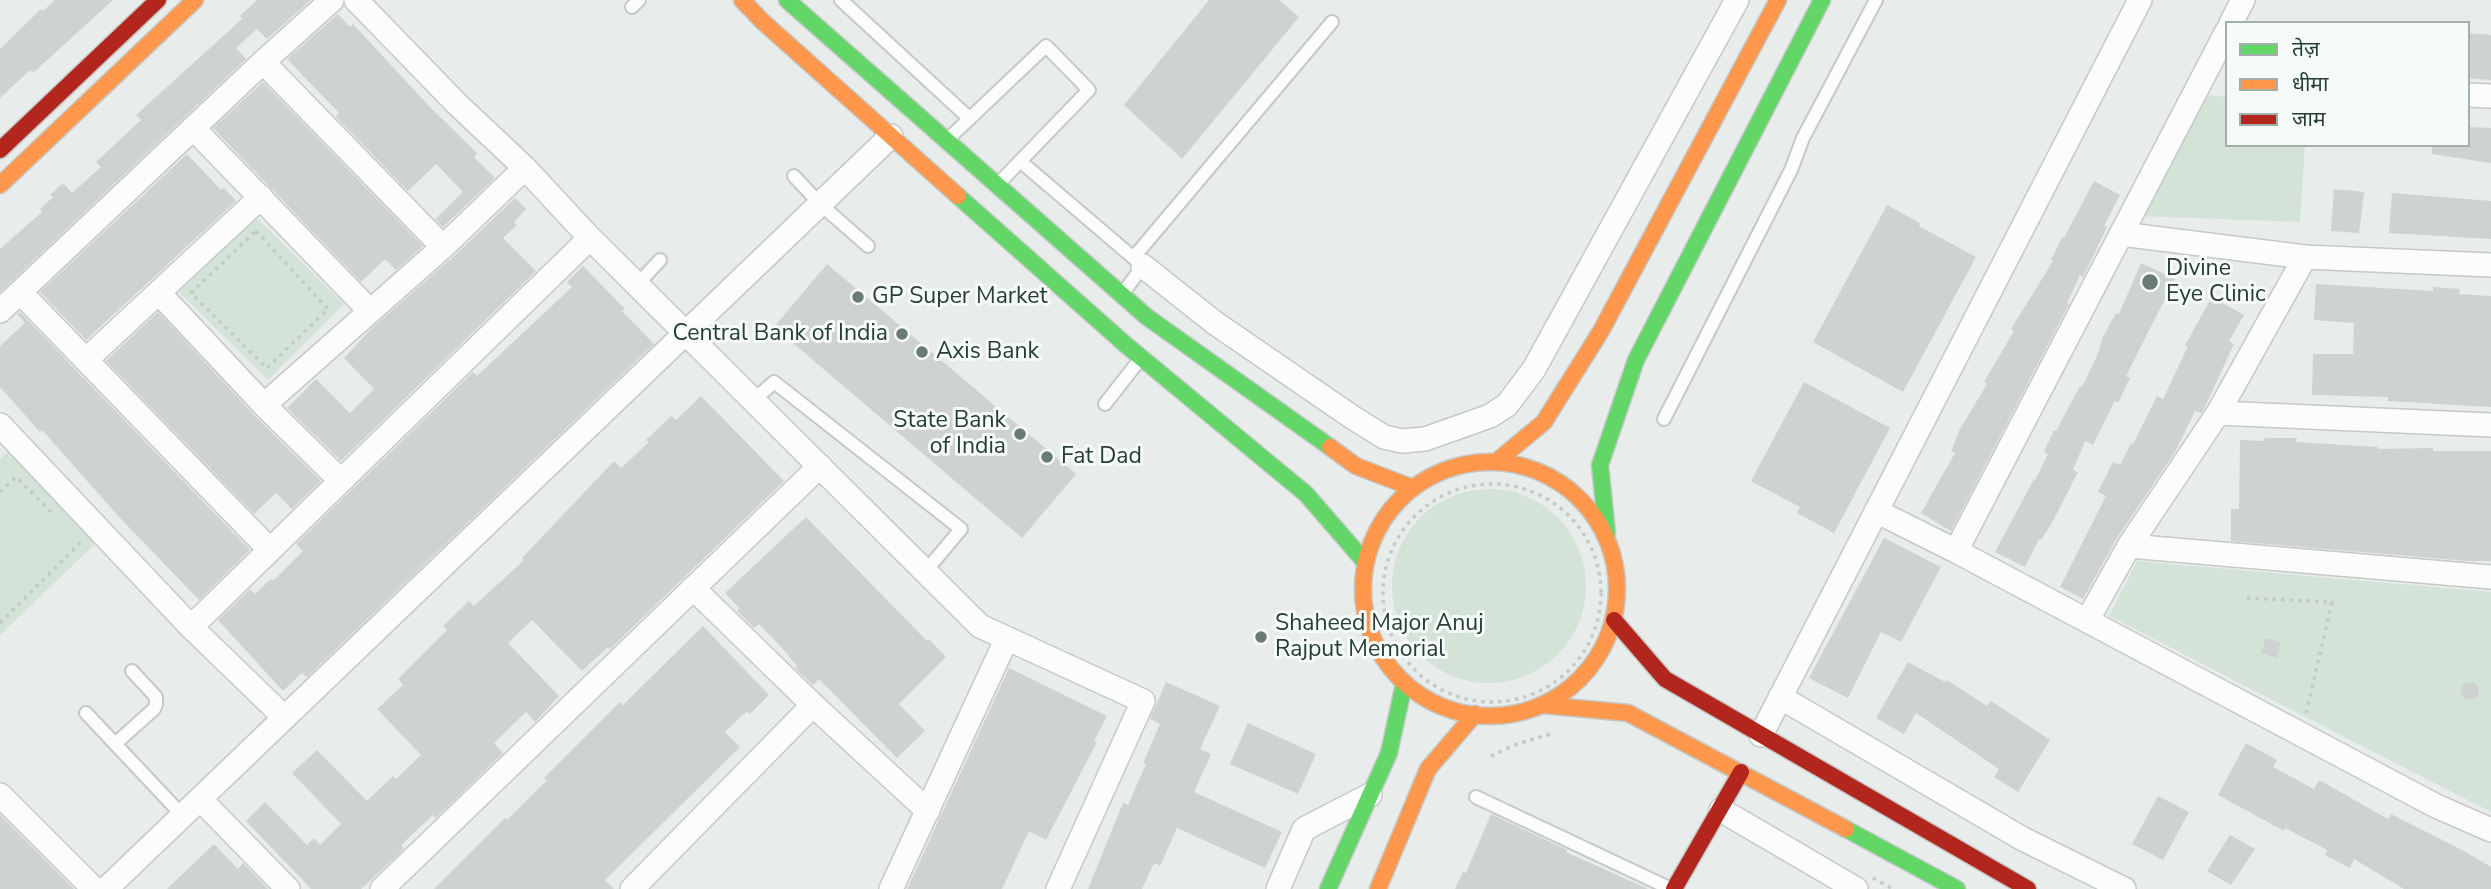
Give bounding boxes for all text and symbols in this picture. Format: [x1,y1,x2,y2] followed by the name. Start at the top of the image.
[2225,21,2470,147] legend
[2292,35,2320,63] text: तेज़
[2292,70,2328,98] text: धीमा
[2292,105,2326,133] text: जाम
[2166,255,2266,309] place label: Divine Eye Clinic
[2140,272,2160,292] marker: Divine Eye Clinic
[872,283,1048,311] place label: GP Super Market
[850,289,866,305] marker: GP Super Market
[673,320,888,348] place label: Central Bank of India
[894,326,910,342] marker: Central Bank of India
[936,338,1039,366] place label: Axis Bank
[914,344,930,360] marker: Axis Bank
[893,407,1006,461] place label: State Bank of India
[1012,426,1028,442] marker: State Bank of India
[1061,443,1142,471] place label: Fat Dad
[1039,449,1055,465] marker: Fat Dad
[1275,610,1484,664] place label: Shaheed Major Anuj Rajput Memorial
[1253,629,1269,645] marker: Shaheed Major Anuj Rajput Memorial

